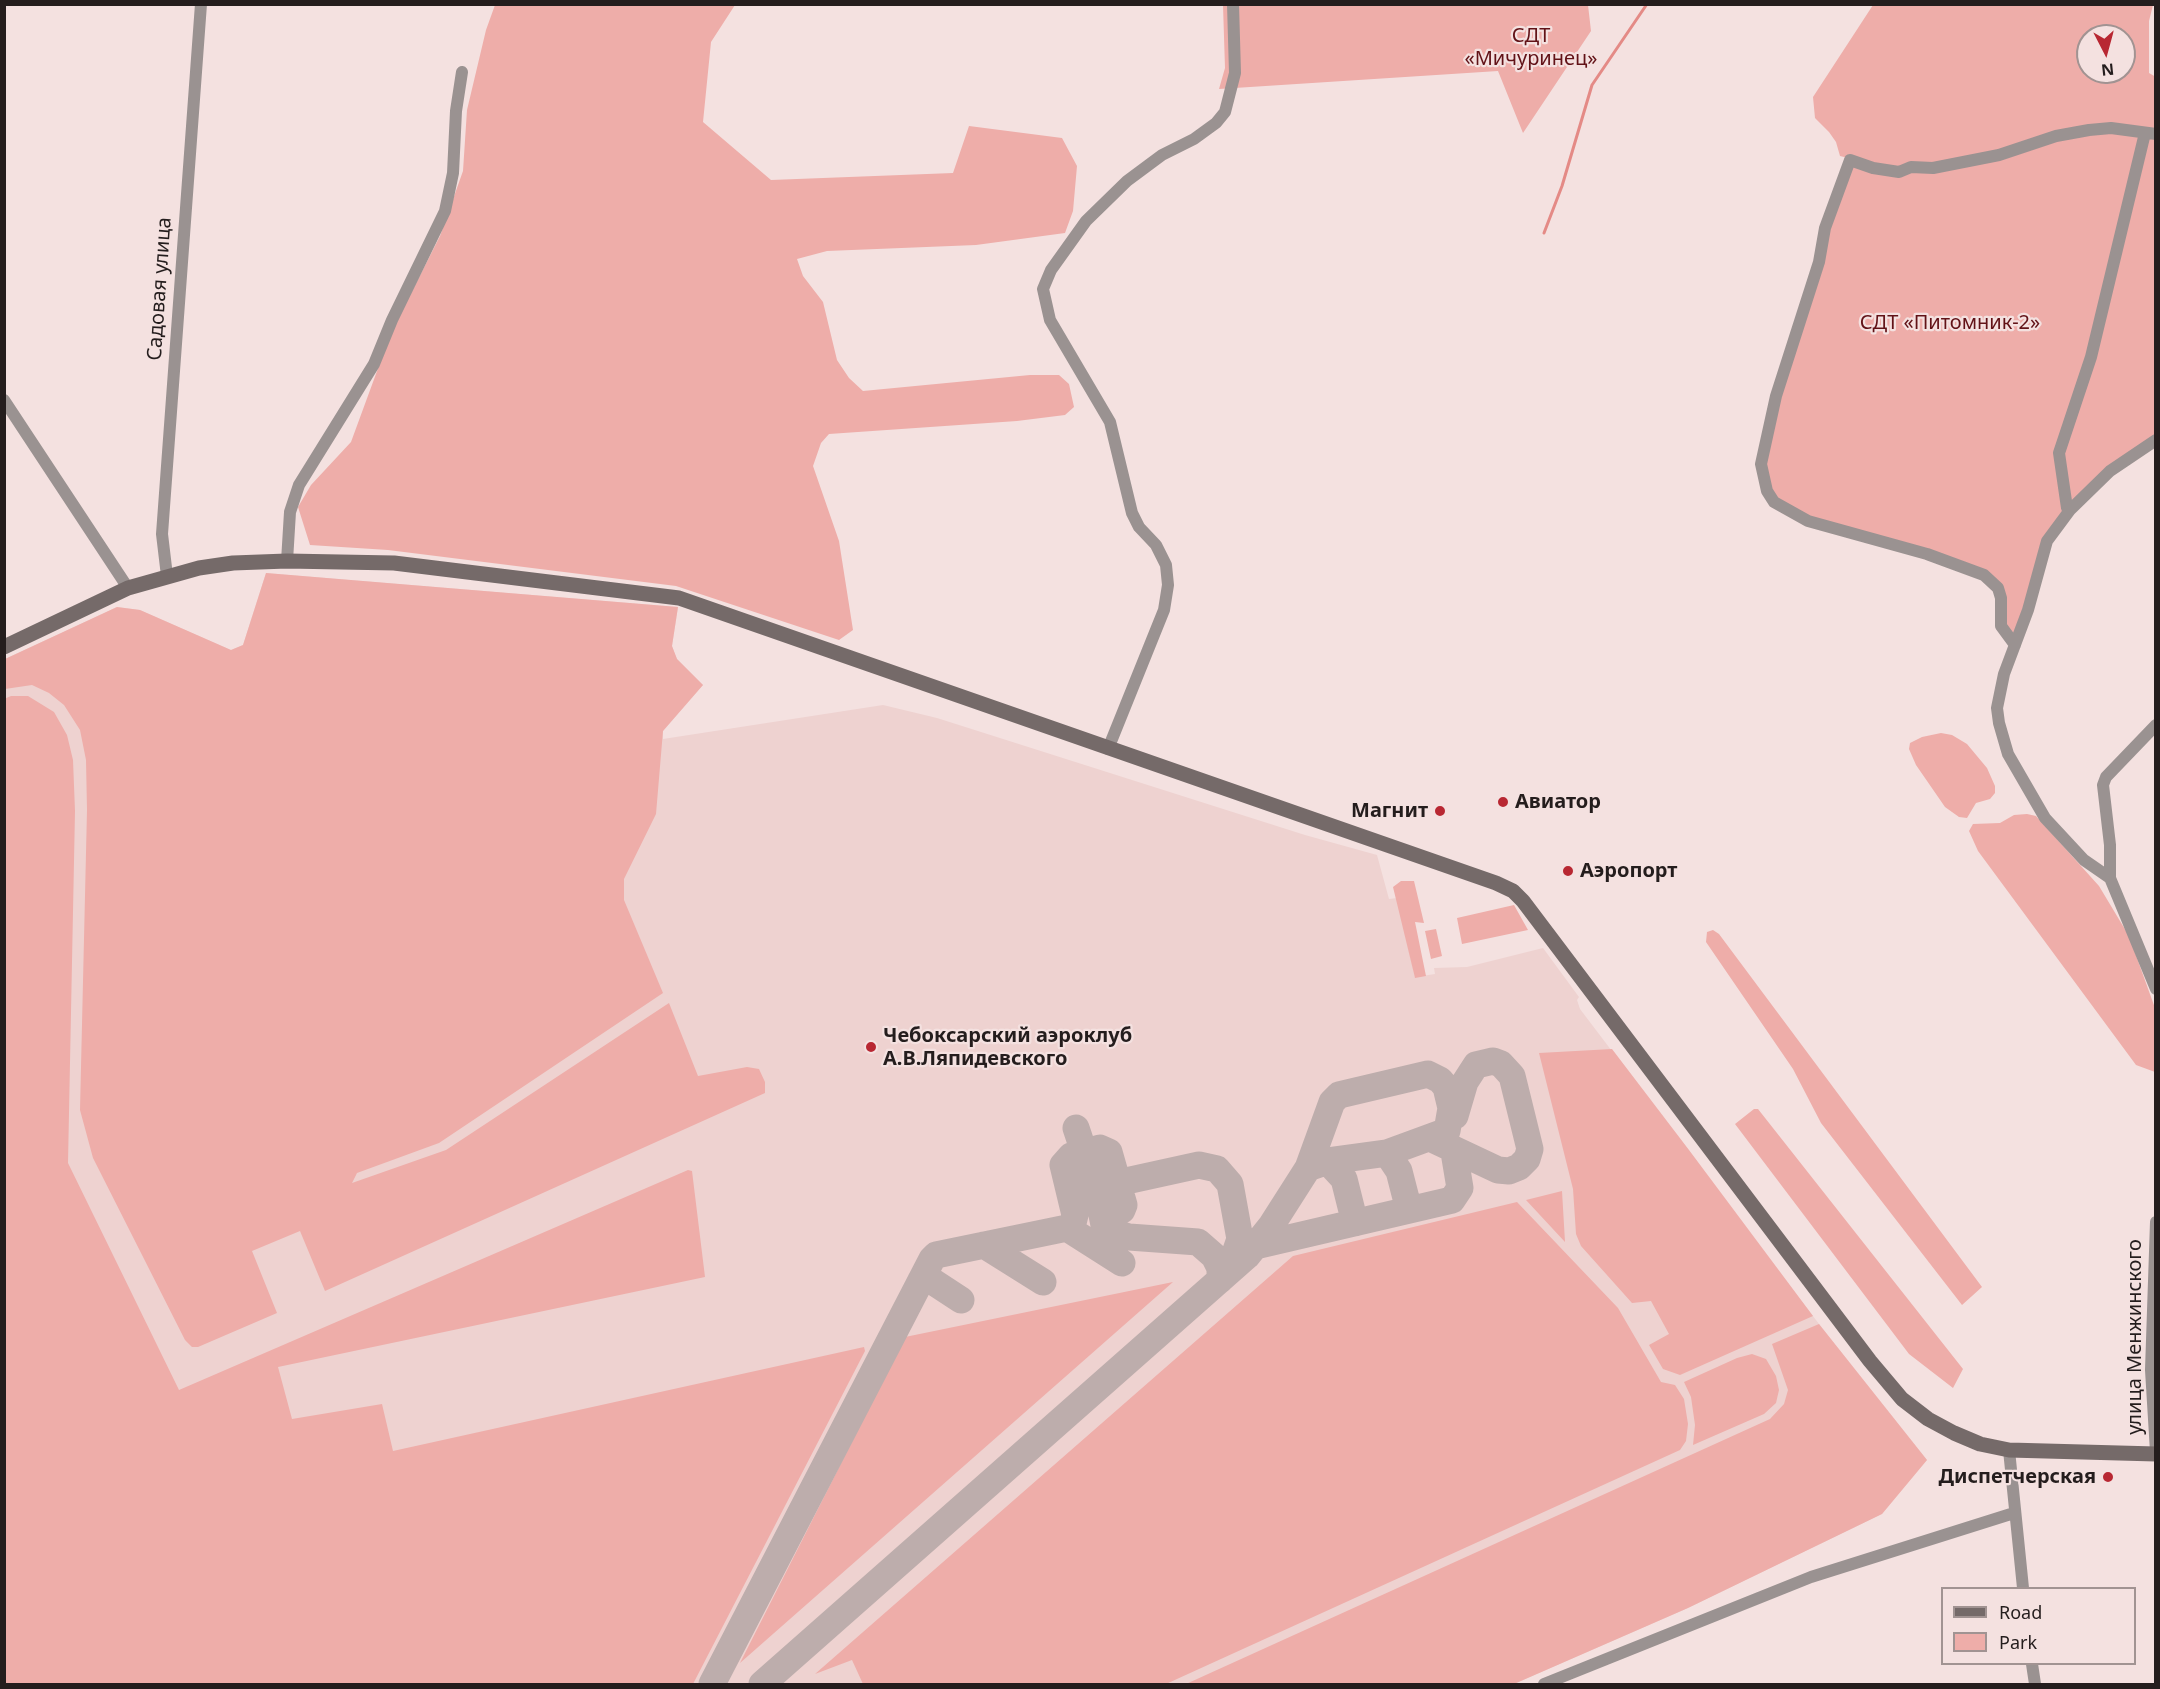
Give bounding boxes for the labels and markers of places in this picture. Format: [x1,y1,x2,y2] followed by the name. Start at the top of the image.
[1515,790,1601,814] place label: Авиатор
[1496,795,1510,809] marker: Авиатор
[1351,799,1428,823] place label: Магнит
[1433,804,1447,818] marker: Магнит
[1580,859,1677,883] place label: Аэропорт
[1561,864,1575,878] marker: Аэропорт
[883,1024,1132,1071] place label: Чебоксарский аэроклуб А.В.Ляпидевского
[864,1040,878,1054] marker: Чебоксарский аэроклуб А.В.Ляпидевского
[1938,1465,2096,1489] place label: Диспетчерская
[2101,1470,2115,1484] marker: Диспетчерская

